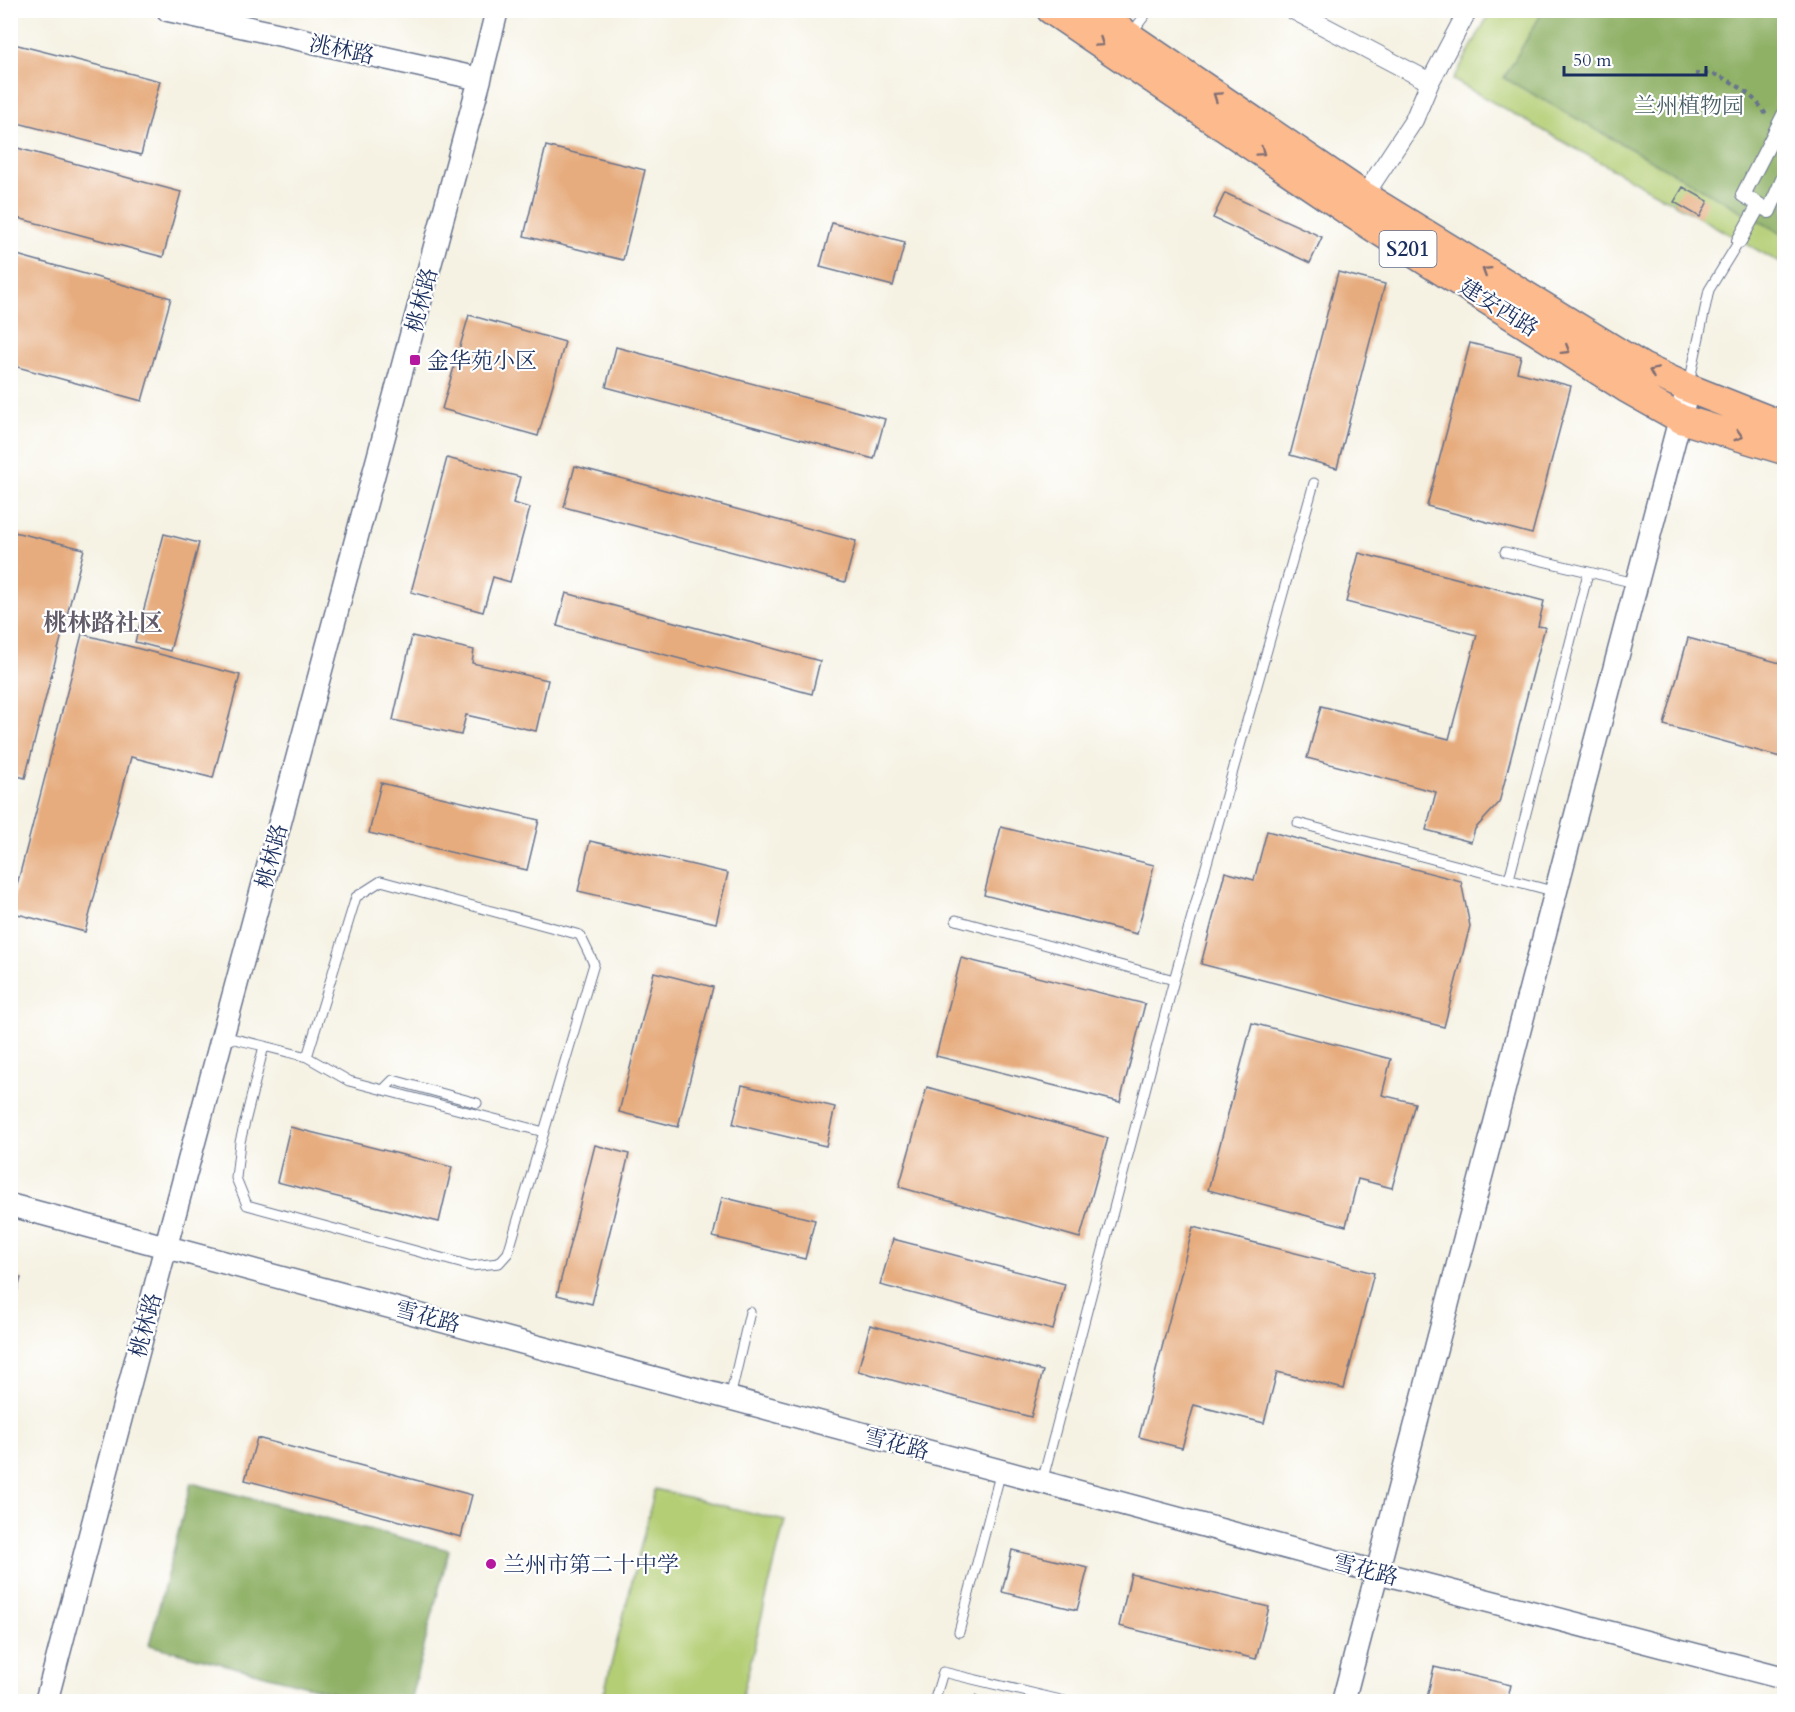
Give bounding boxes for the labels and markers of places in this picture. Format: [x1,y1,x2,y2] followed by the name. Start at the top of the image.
[427,346,537,376] place label: 金华苑小区
[408,353,422,367] marker: 金华苑小区
[503,1550,679,1580] place label: 兰州市第二十中学
[484,1557,498,1571] marker: 兰州市第二十中学

